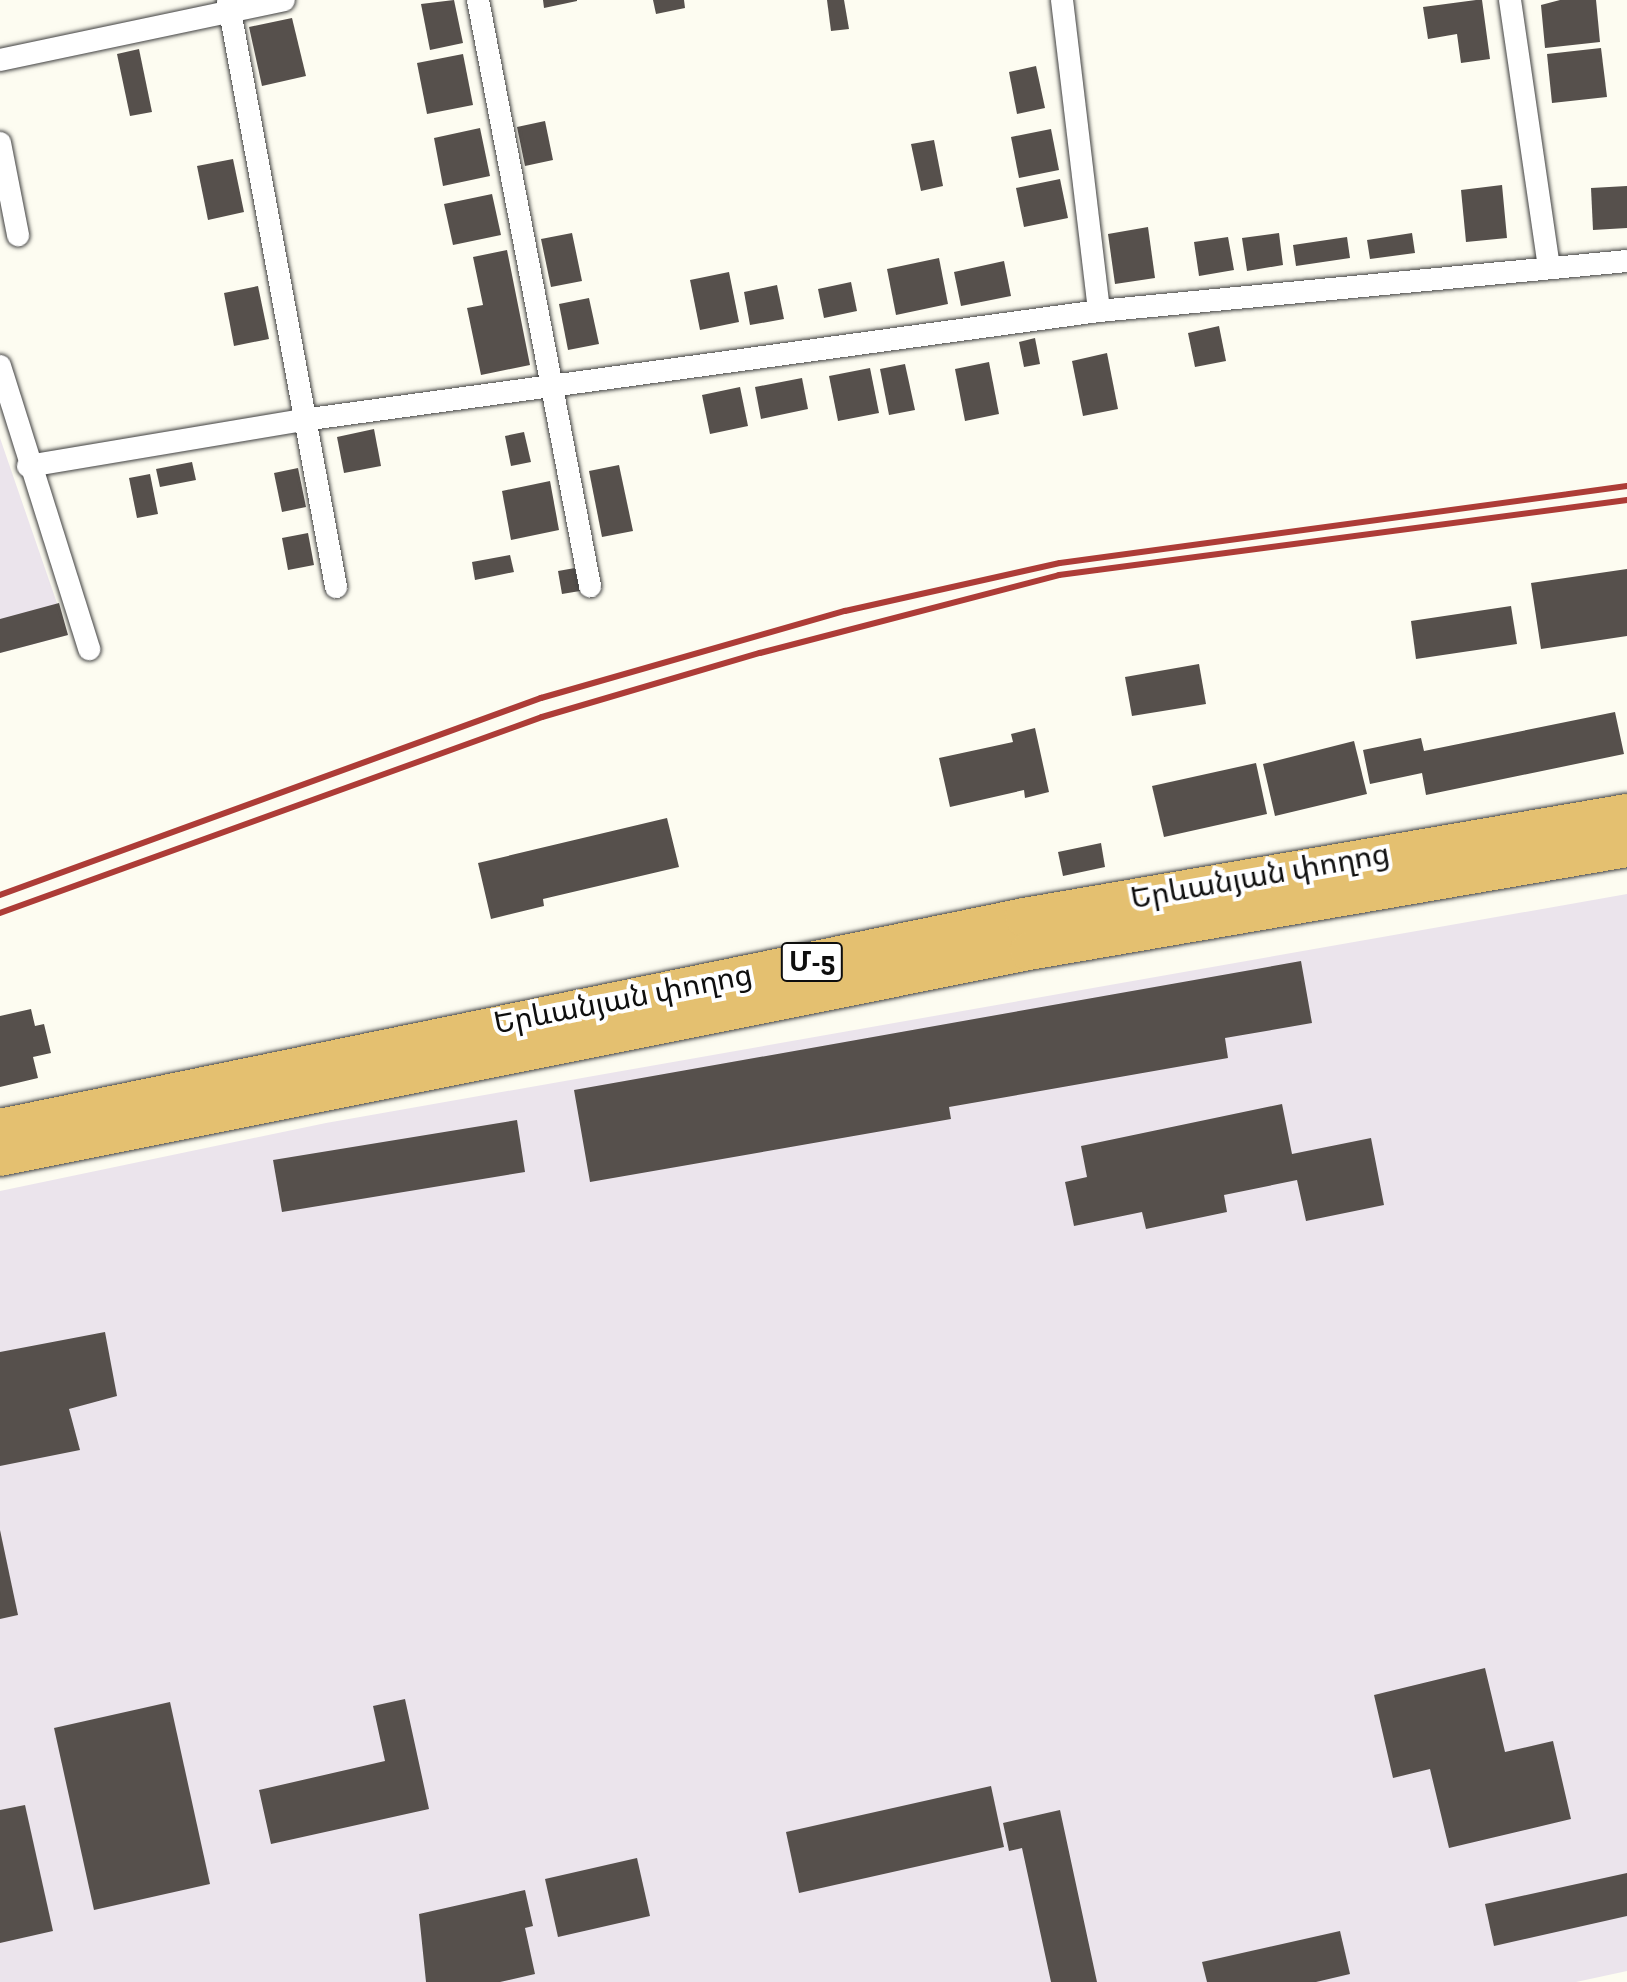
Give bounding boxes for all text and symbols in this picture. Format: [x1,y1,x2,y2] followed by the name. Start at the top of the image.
[1128,835,1392,917] street label: Երևանյան փողոց
[780,938,844,986] road number: Մ-5
[491,956,755,1042] street label: Երևանյան փողոց

